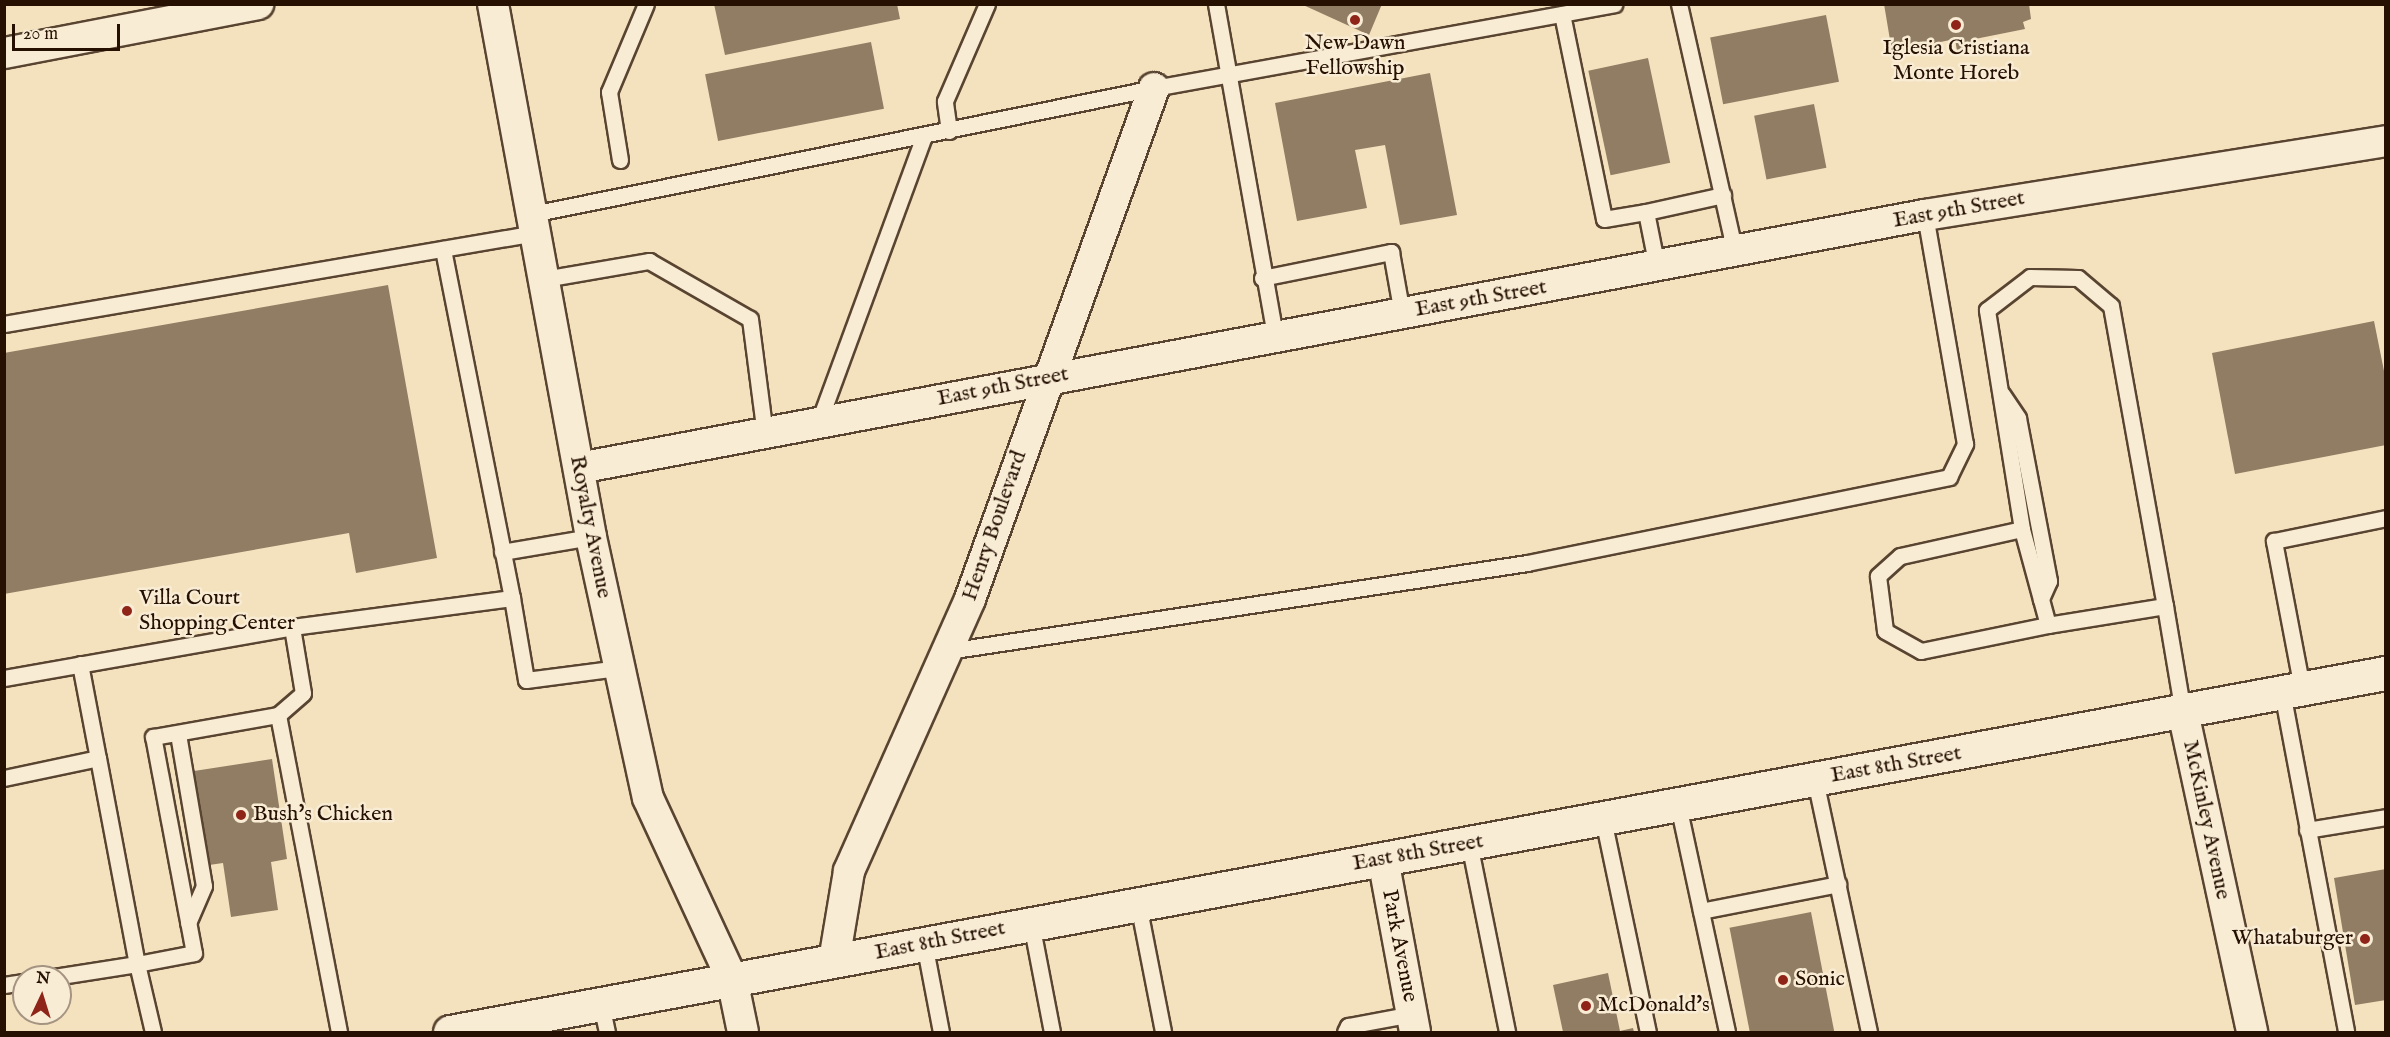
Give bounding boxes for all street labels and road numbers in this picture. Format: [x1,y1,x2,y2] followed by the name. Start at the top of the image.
[1891,185,2027,235] street label: East 9th Street
[1413,274,1549,324] street label: East 9th Street
[935,361,1071,413] street label: East 9th Street
[957,448,1033,604] street label: Henry Boulevard
[563,453,617,601] street label: Royalty Avenue
[2176,738,2236,902] street label: McKinley Avenue
[1829,741,1963,789] street label: East 8th Street
[1351,829,1485,877] street label: East 8th Street
[1375,888,1423,1004] street label: Park Avenue
[873,915,1007,967] street label: East 8th Street

